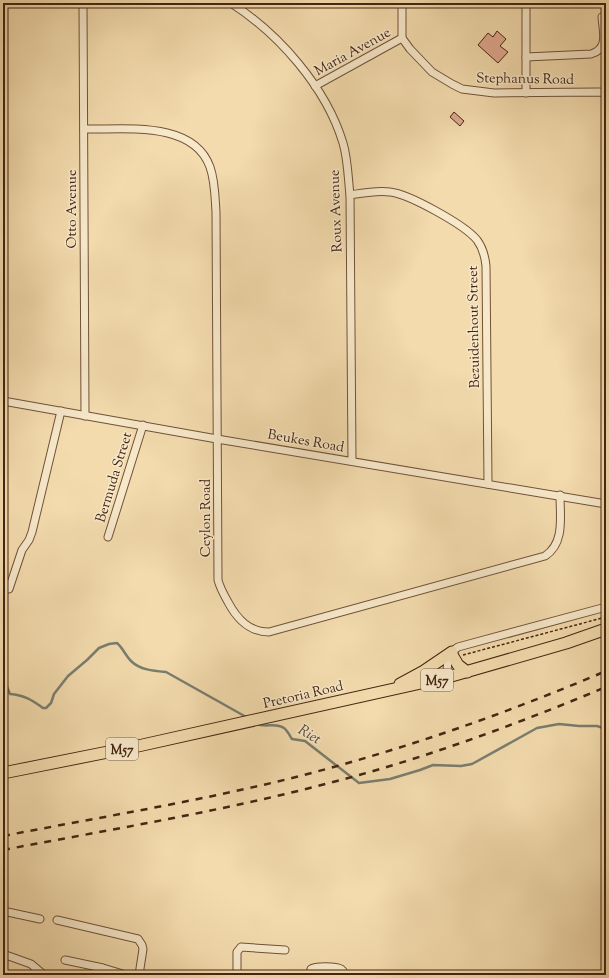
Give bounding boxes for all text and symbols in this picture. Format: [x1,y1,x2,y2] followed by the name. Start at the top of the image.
[311,24,395,82] street label: Maria Avenue
[476,69,574,91] street label: Stephanus Road
[326,169,348,253] street label: Roux Avenue
[63,170,83,248] street label: Otto Avenue
[464,265,486,389] street label: Bezuidenhout Street
[266,425,346,459] street label: Beukes Road
[92,430,138,525] street label: Bermuda Street
[197,479,217,557] street label: Ceylon Road
[421,669,453,691] road number: M57
[261,677,346,715] street label: Pretoria Road
[294,720,325,751] water label: Riet
[106,738,138,760] road number: M57

